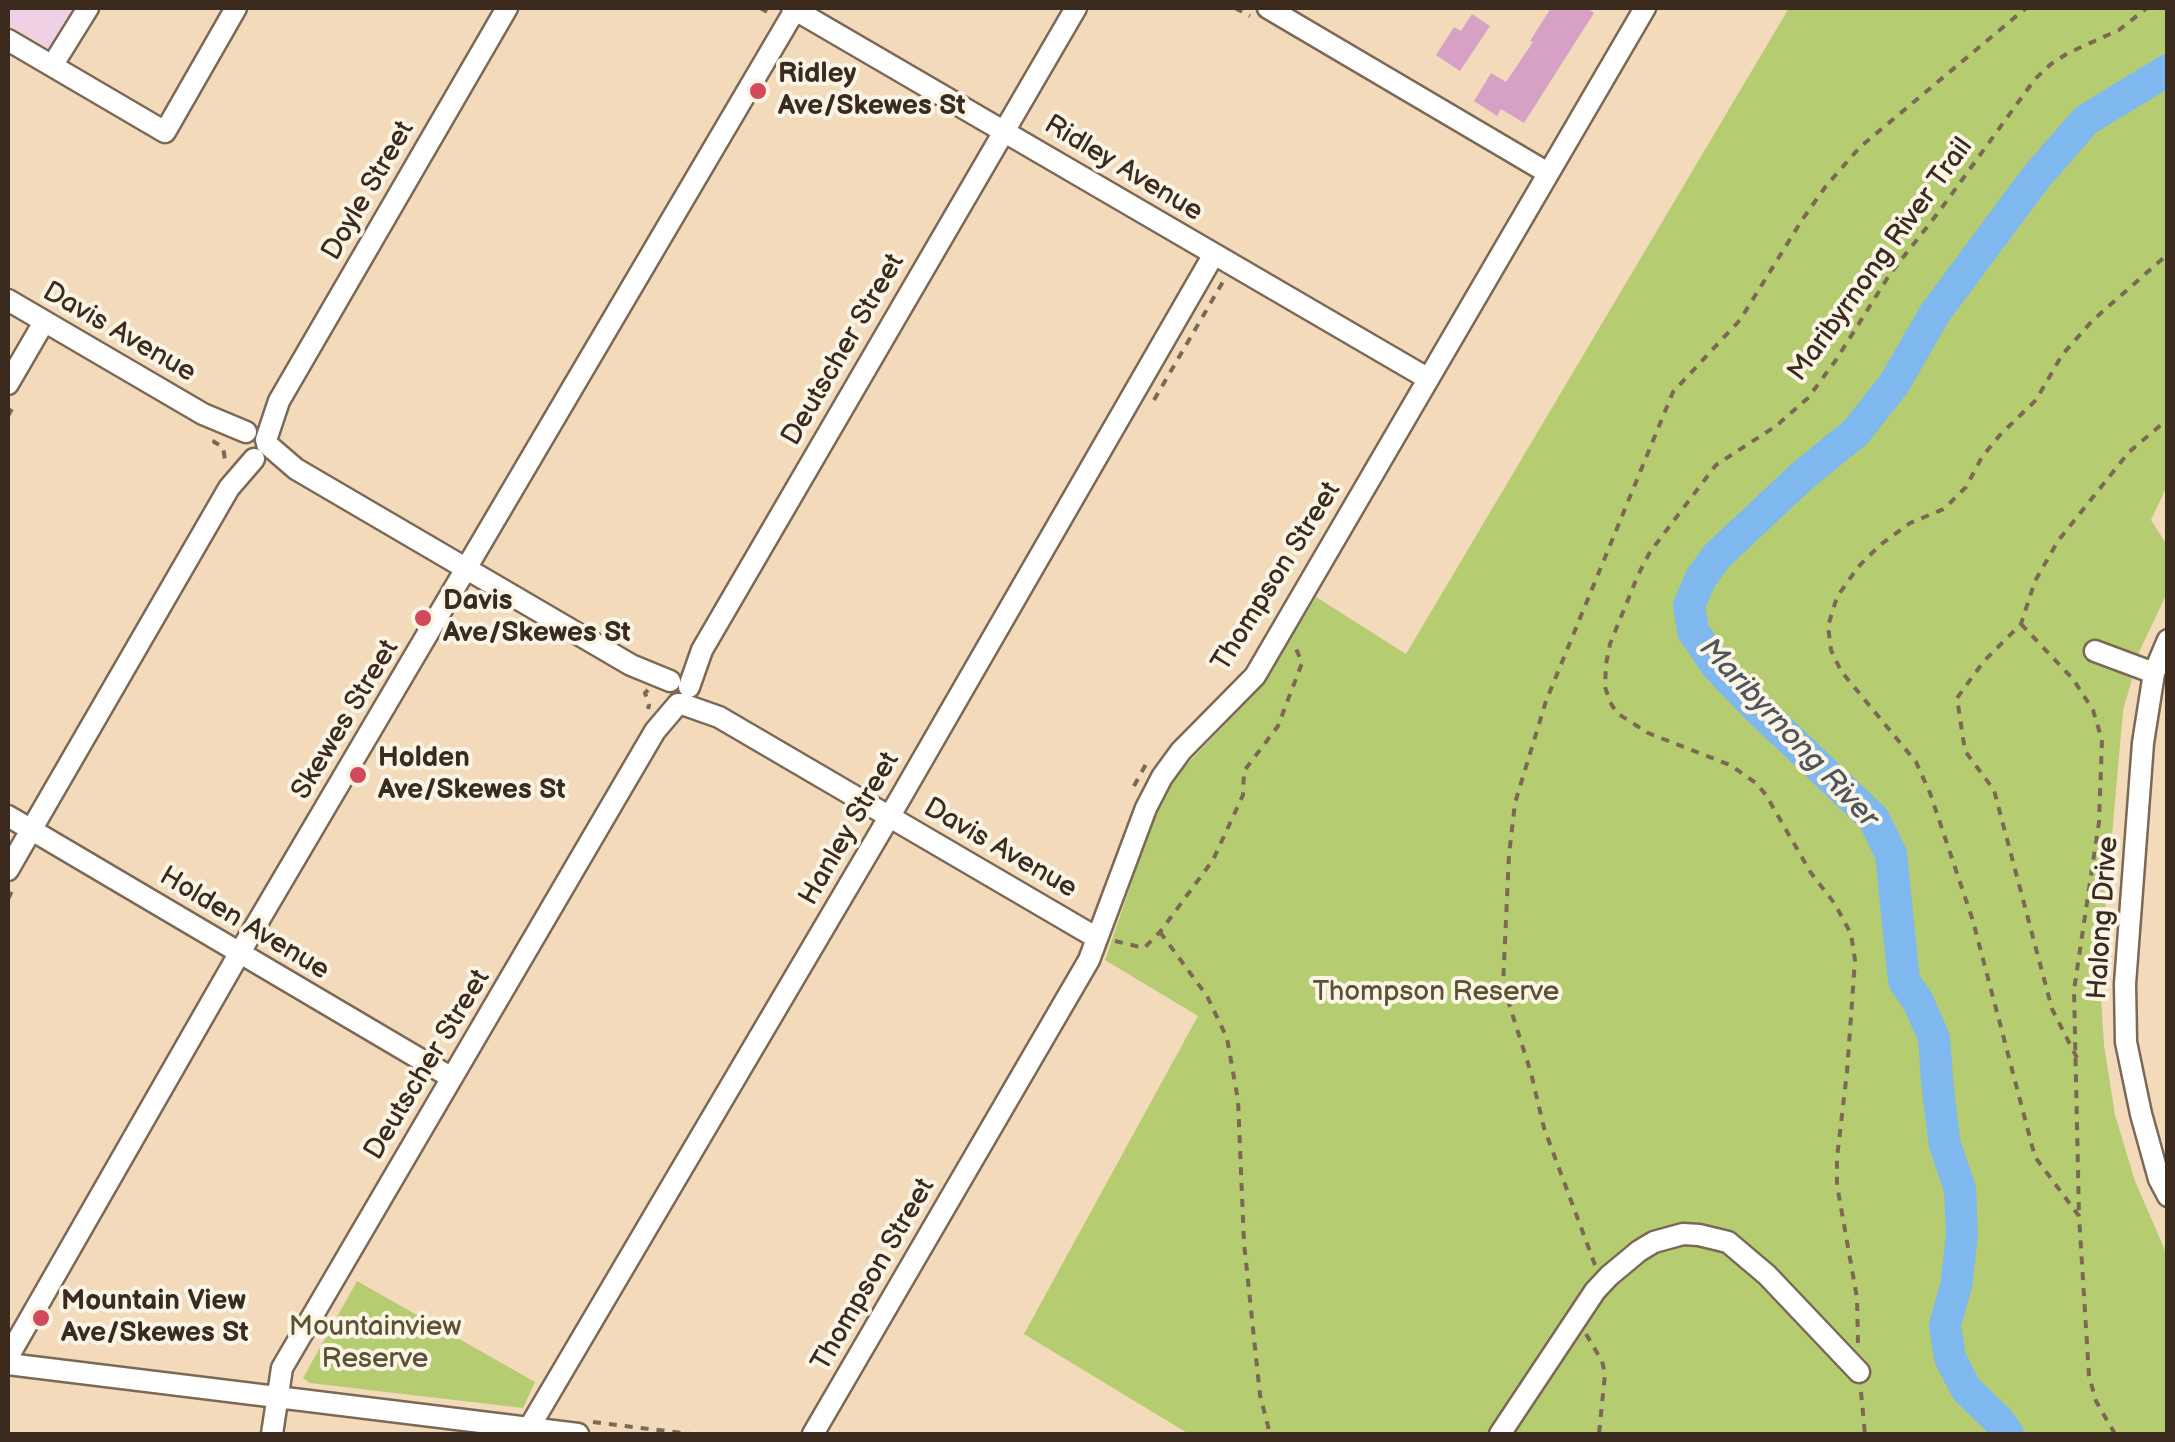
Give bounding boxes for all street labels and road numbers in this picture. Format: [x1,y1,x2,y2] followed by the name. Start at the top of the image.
[1038,108,1208,230] street label: Ridley Avenue
[316,115,422,267] street label: Doyle Street
[1781,132,1981,388] street label: Maribyrnong River Trail
[775,248,913,452] street label: Deutscher Street
[36,276,202,390] street label: Davis Avenue
[1205,476,1349,678] street label: Thompson Street
[285,634,407,806] street label: Skewes Street
[793,746,907,912] street label: Hanley Street
[917,792,1083,906] street label: Davis Avenue
[2082,835,2126,1001] street label: Halong Drive
[153,860,335,988] street label: Holden Avenue
[358,964,498,1166] street label: Deutscher Street
[805,1173,943,1377] street label: Thompson Street

